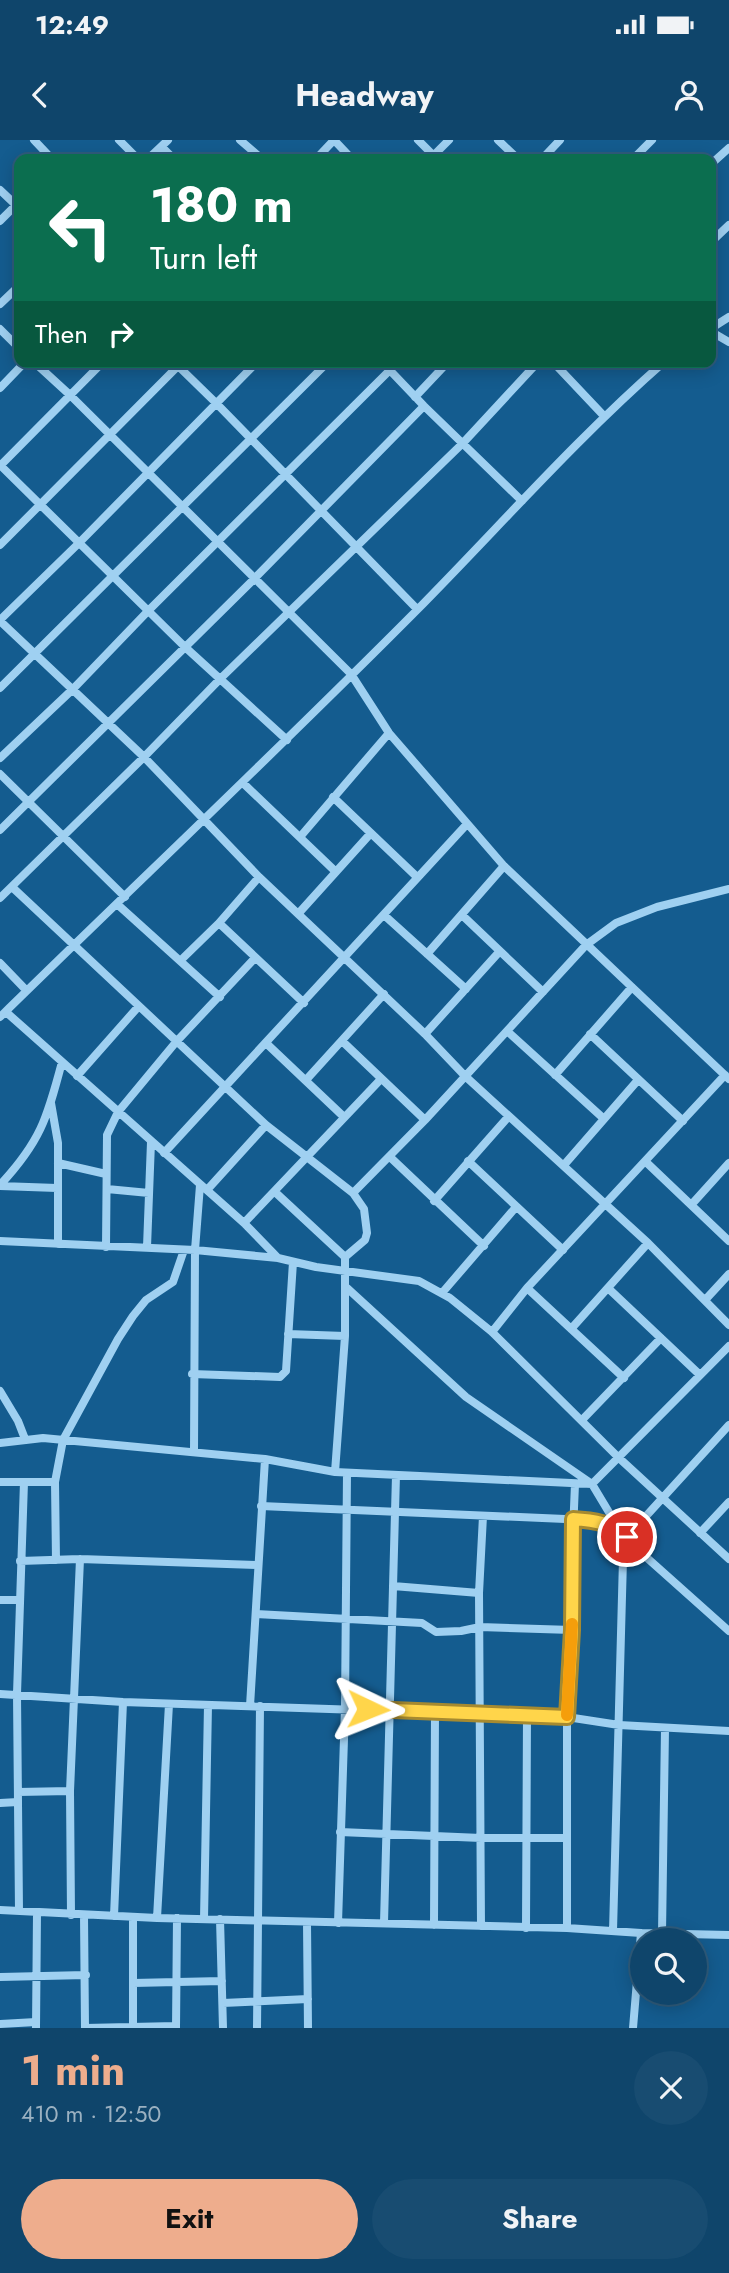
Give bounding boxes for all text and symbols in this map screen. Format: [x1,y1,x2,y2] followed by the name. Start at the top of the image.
[35,6,109,44] text: 12:49
[295,72,434,118] text: Headway
[21,76,59,114] icon: back
[670,76,708,114] icon: person
[150,170,293,240] text: 180 m
[35,182,126,273] icon: left
[150,235,257,281] text: Turn left
[35,315,88,353] text: Then
[102,315,140,353] icon: right
[597,1507,657,1567] pin
[608,1518,646,1556] icon: arrive
[331,1672,405,1746] position arrow
[630,1928,707,2005] map controls
[630,1928,707,2005] button: search
[21,2040,125,2101] text: 1 min
[634,2051,708,2125] button: close
[21,2097,161,2131] text: 410 m · 12:50
[21,2179,358,2259] button: Exit
[372,2179,708,2259] button: Share

